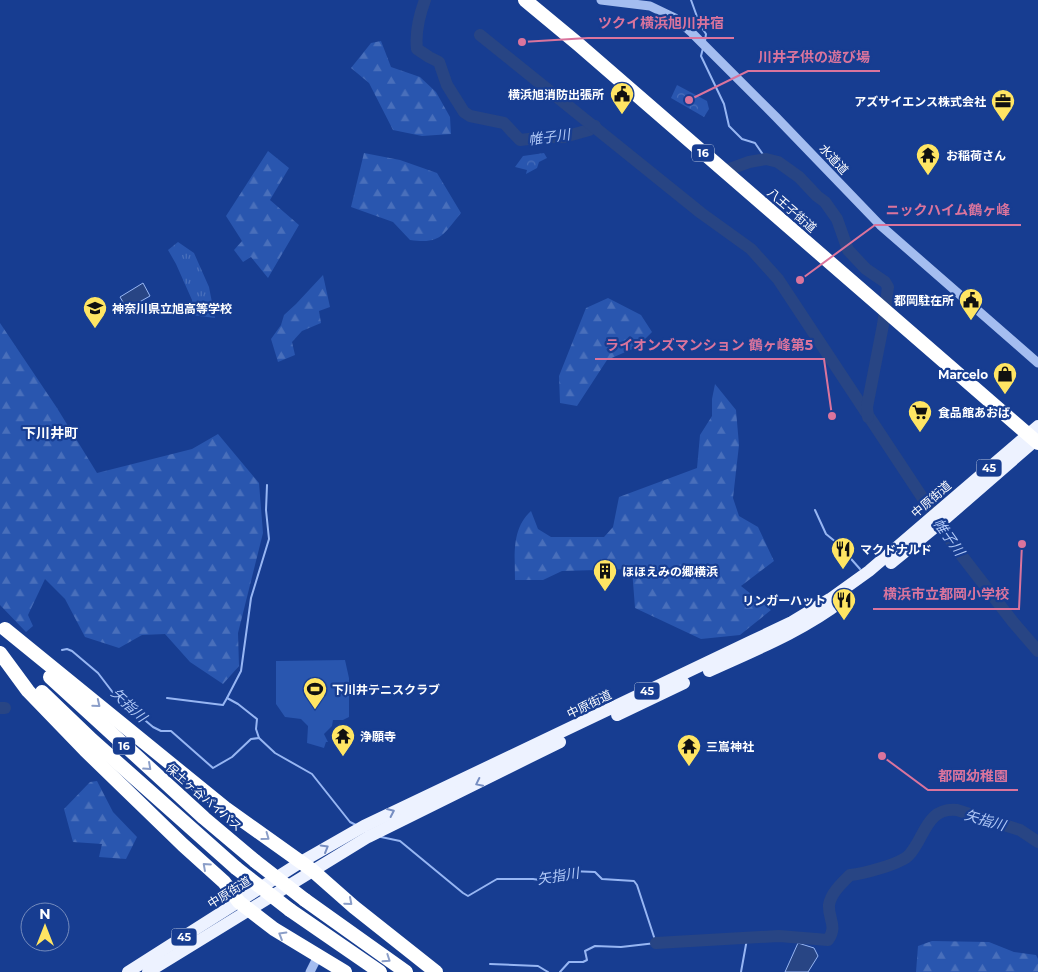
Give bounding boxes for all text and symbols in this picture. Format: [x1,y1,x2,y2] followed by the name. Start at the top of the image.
[588,9,734,38] callout: ツクイ横浜旭川井宿
[598,14,724,32] text: ツクイ横浜旭川井宿
[748,42,880,71] callout: 川井子供の遊び場
[758,48,870,66] text: 川井子供の遊び場
[609,81,635,115] public building icon: 横浜旭消防出張所
[508,87,604,102] place label: 横浜旭消防出張所
[990,88,1016,122] office icon: アズサイエンス株式会社
[854,94,986,109] place label: アズサイエンス株式会社
[527,125,573,149] water label: 帷子川
[816,141,852,177] street label: 水道道
[915,142,941,176] temple icon: お稲荷さん
[692,144,714,162] road number: 16
[946,148,1006,163] place label: お稲荷さん
[764,185,820,235] street label: 八王子街道
[875,196,1021,225] callout: ニックハイム鶴ヶ峰
[886,201,1010,219] text: ニックハイム鶴ヶ峰
[958,287,984,321] public building icon: 都岡駐在所
[894,293,954,308] place label: 都岡駐在所
[82,295,108,329] school or university icon: 神奈川県立旭高等学校
[112,301,232,316] place label: 神奈川県立旭高等学校
[595,330,824,359] callout: ライオンズマンション 鶴ヶ峰第5
[605,336,813,354] text: ライオンズマンション 鶴ヶ峰第5
[992,361,1018,395] shop icon: Marcelo
[938,367,988,382] place label: Marcelo
[907,399,933,433] supermarket icon: 食品館あおば
[938,405,1010,420] place label: 食品館あおば
[22,424,78,442] district label: 下川井町
[976,459,1002,476] road number: 45
[908,478,954,520] street label: 中原街道
[930,515,970,561] water label: 帷子川
[830,536,856,570] restaurant icon: マクドナルド
[860,542,932,557] place label: マクドナルド
[592,558,618,592] building icon: ほほえみの郷横浜
[622,564,718,579] place label: ほほえみの郷横浜
[873,580,1019,609] callout: 横浜市立都岡小学校
[883,585,1009,603] text: 横浜市立都岡小学校
[831,587,857,621] restaurant icon: リンガーハット
[742,593,826,608] place label: リンガーハット
[302,676,328,710] sports icon: 下川井テニスクラブ
[332,682,440,697] place label: 下川井テニスクラブ
[634,682,660,699] road number: 45
[108,684,152,727] water label: 矢指川
[564,687,614,721] street label: 中原街道
[91,698,100,707] one-way arrow
[330,723,356,757] temple icon: 浄願寺
[360,729,396,744] place label: 浄願寺
[676,733,702,767] temple icon: 三嶌神社
[113,738,135,754] road number: 16
[706,739,754,754] place label: 三嶌神社
[163,760,245,834] street label: 保土ヶ谷バイパス
[928,761,1018,790] callout: 都岡幼稚園
[142,762,151,771] one-way arrow
[938,767,1008,785] text: 都岡幼稚園
[475,776,484,787] one-way arrow
[962,806,1010,835] water label: 矢指川
[386,808,395,818] one-way arrow
[260,831,270,840] one-way arrow
[320,845,329,855] one-way arrow
[203,863,212,872] one-way arrow
[536,864,582,888] water label: 矢指川
[205,873,253,911] street label: 中原街道
[343,896,352,905] one-way arrow
[20,902,70,952] north arrow
[39,905,51,923] text: N
[172,929,196,946] road number: 45
[279,931,288,941] one-way arrow
[381,953,391,962] one-way arrow

